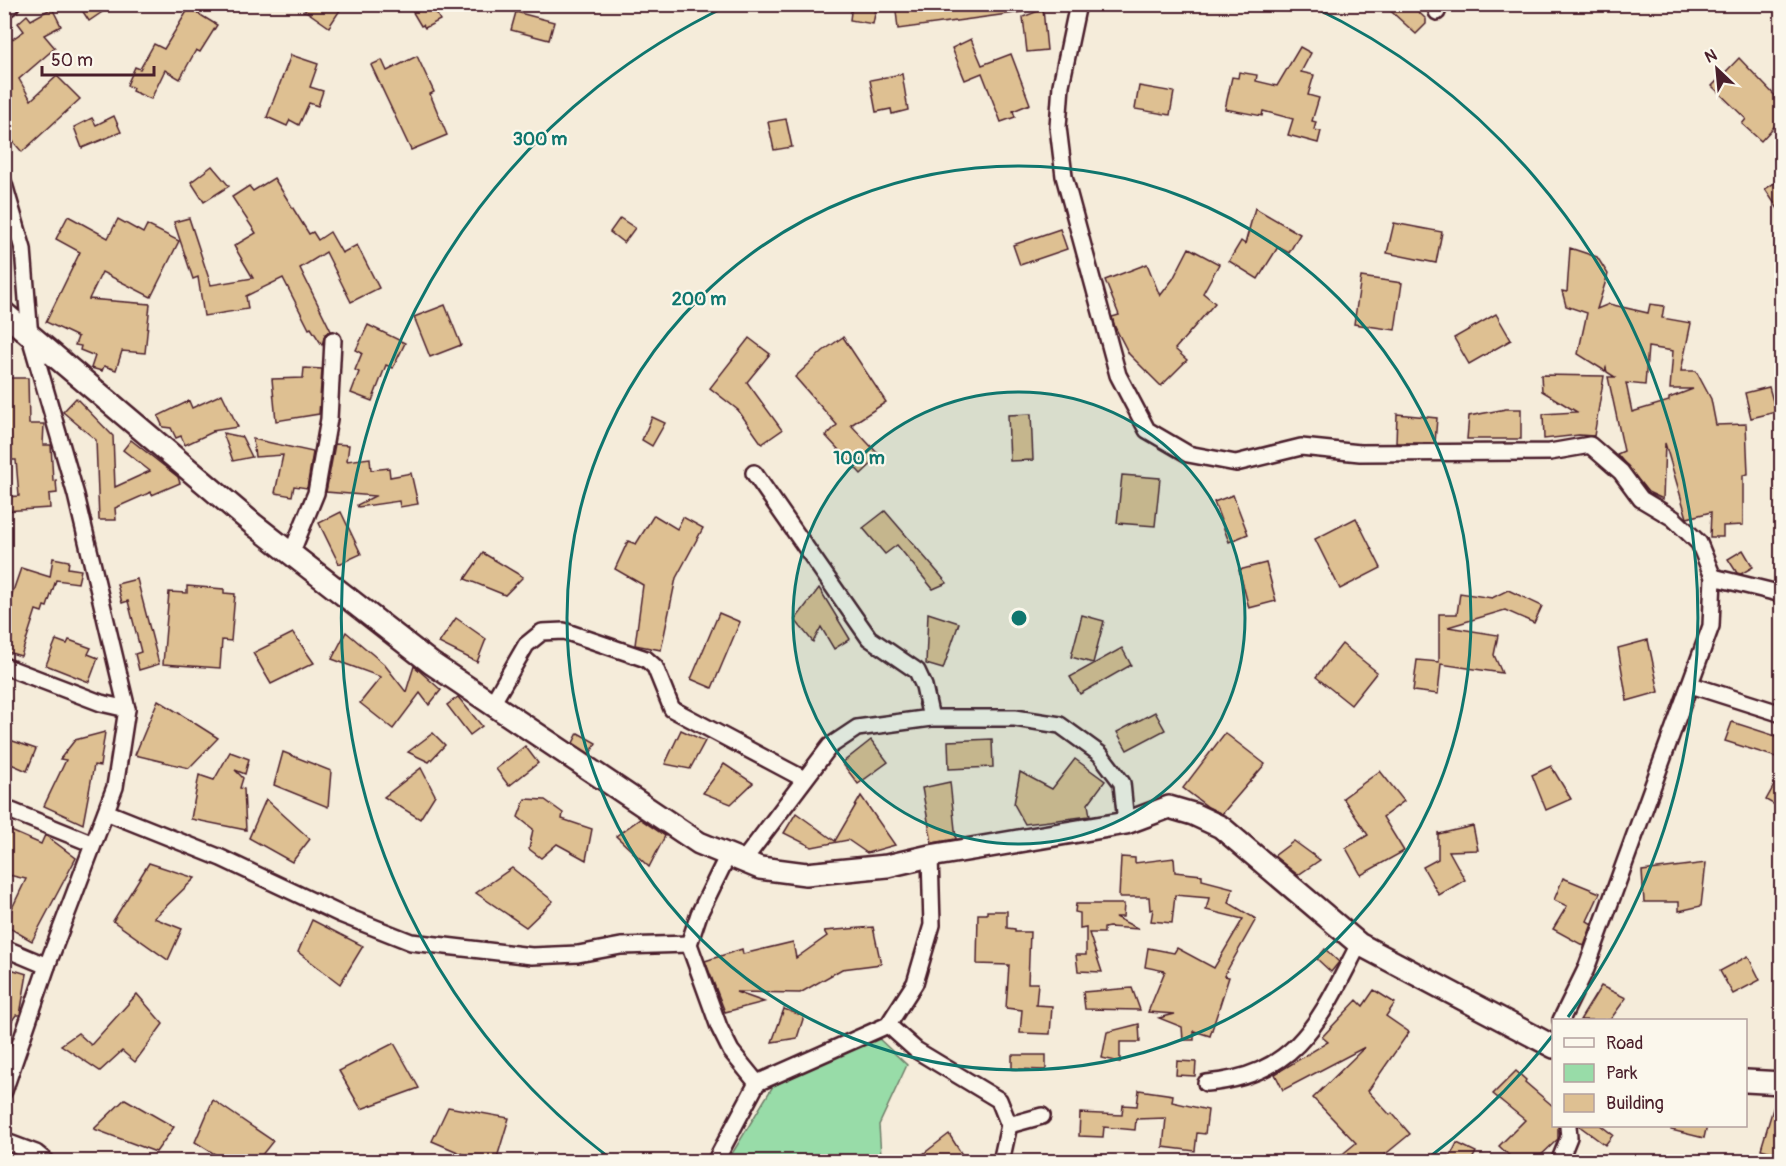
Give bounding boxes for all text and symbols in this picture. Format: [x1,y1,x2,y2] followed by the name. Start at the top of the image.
[42,39,154,77] scale bar
[1687,39,1747,99] north arrow
[1702,45,1720,68] text: N
[51,49,93,72] text: 50 m
[513,128,567,151] text: 300 m
[672,288,726,311] text: 200 m
[833,447,885,470] text: 100 m
[1009,608,1029,628] centre of rings
[1552,1019,1747,1127] legend
[1606,1032,1643,1055] text: Road
[1606,1062,1638,1085] text: Park
[1606,1092,1664,1115] text: Building

